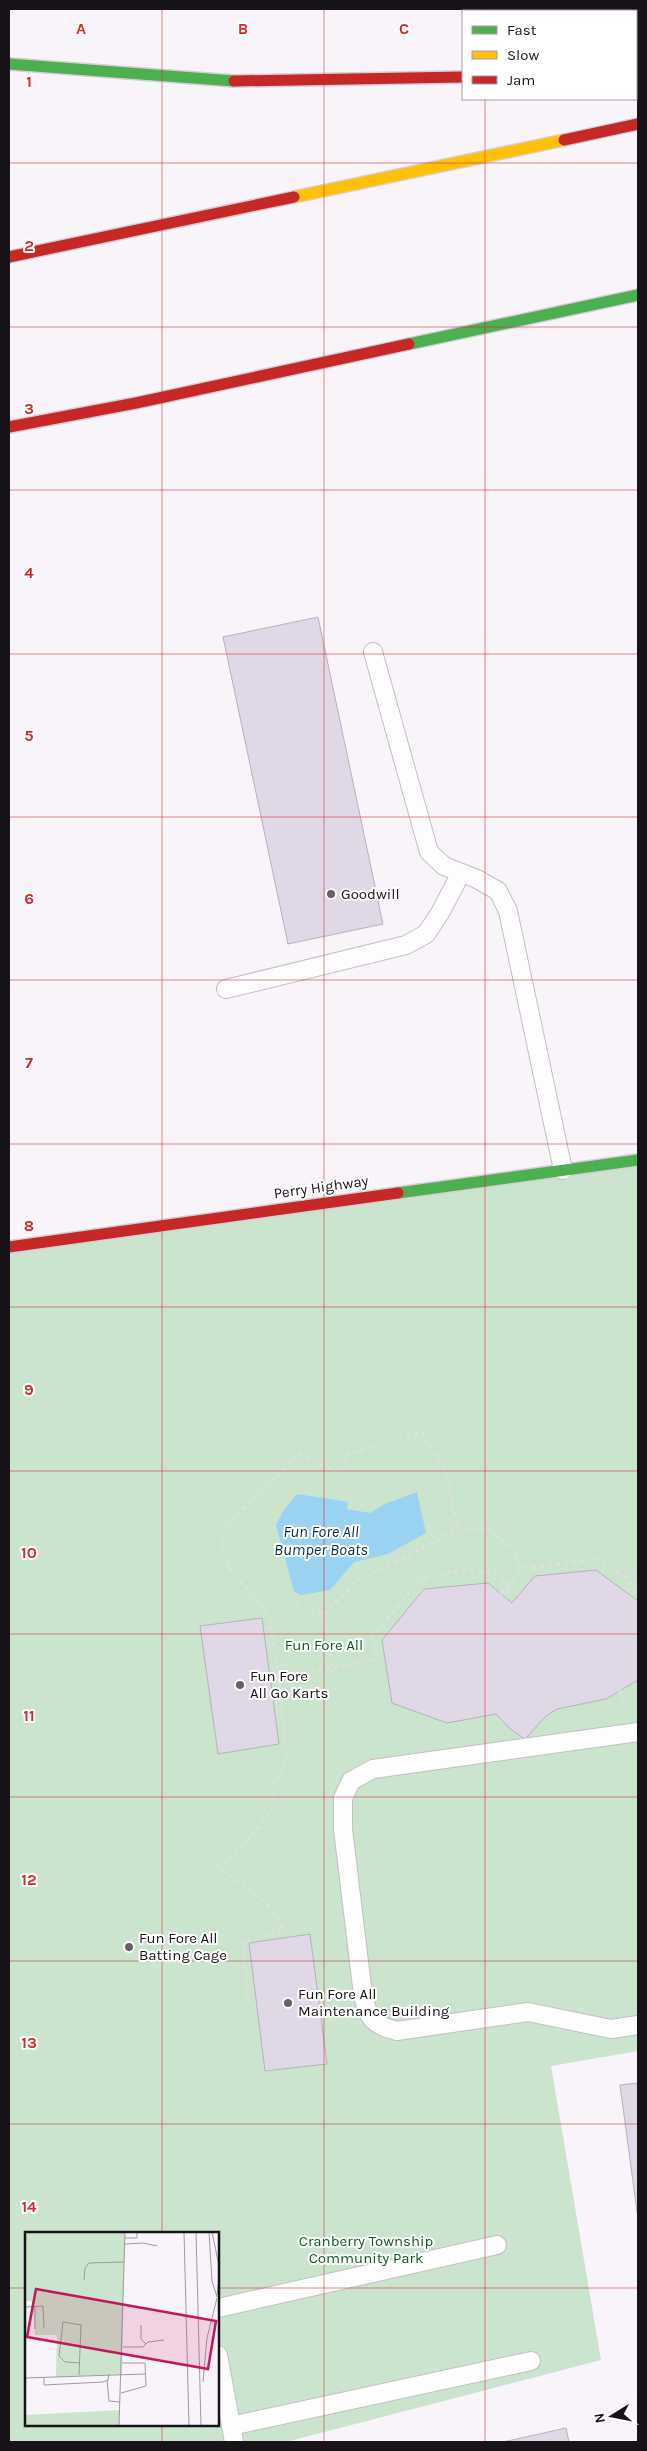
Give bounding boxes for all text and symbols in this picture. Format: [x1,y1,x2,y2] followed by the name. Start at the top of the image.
[462,10,637,100] legend
[76,19,86,38] text: A
[238,19,248,38] text: B
[399,19,409,38] text: C
[507,21,537,39] text: Fast
[507,46,539,64] text: Slow
[507,71,535,89] text: Jam
[26,72,32,91] text: 1
[24,236,34,255] text: 2
[24,399,34,418] text: 3
[24,563,34,582] text: 4
[24,726,34,745] text: 5
[341,885,400,903] place label: Goodwill
[325,888,337,900] marker: Goodwill
[24,889,34,908] text: 6
[25,1053,33,1072] text: 7
[272,1171,370,1203] street label: Perry Highway
[24,1216,34,1235] text: 8
[24,1380,34,1399] text: 9
[274,1522,368,1559] water label: Fun Fore All Bumper Boats
[21,1543,37,1562] text: 10
[285,1636,363,1654] park label: Fun Fore All
[250,1667,328,1702] place label: Fun Fore All Go Karts
[234,1679,246,1691] marker: Fun Fore All Go Karts
[23,1706,35,1725] text: 11
[21,1870,37,1889] text: 12
[139,1929,227,1964] place label: Fun Fore All Batting Cage
[123,1941,135,1953] marker: Fun Fore All Batting Cage
[298,1985,450,2020] place label: Fun Fore All Maintenance Building
[282,1997,294,2009] marker: Fun Fore All Maintenance Building
[21,2033,37,2052] text: 13
[21,2197,37,2216] text: 14
[25,2232,219,2426] inset map
[299,2232,433,2267] park label: Cranberry Township Community Park
[587,2391,637,2441] north arrow
[590,2412,609,2425] text: N

